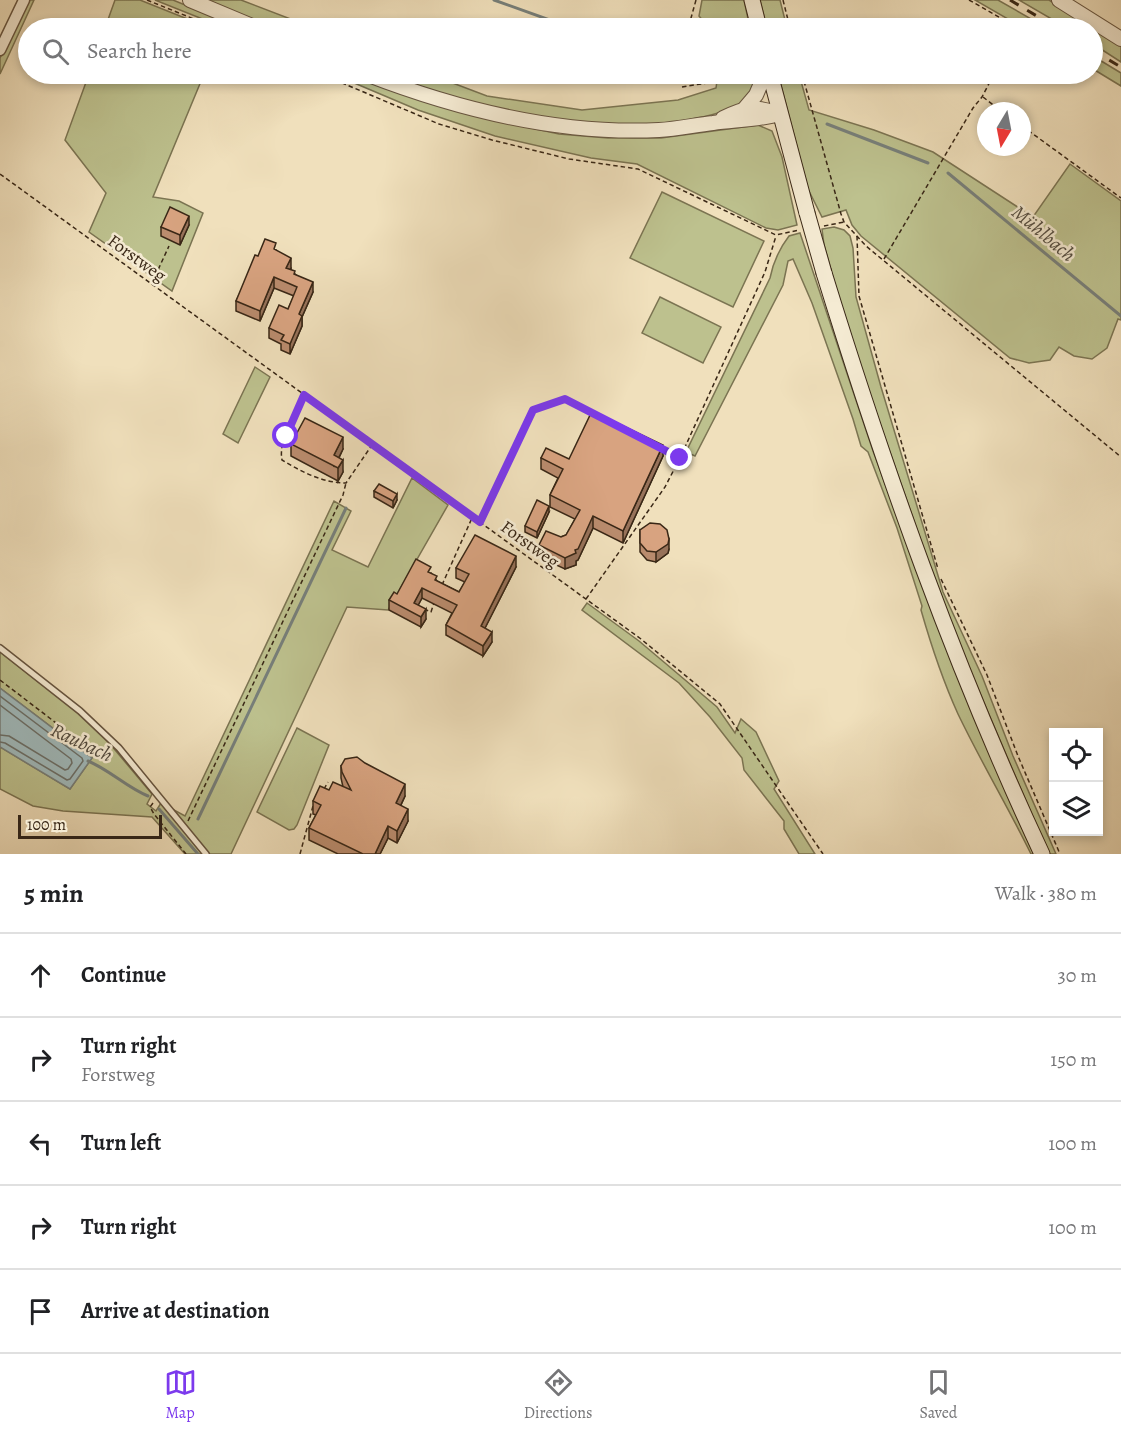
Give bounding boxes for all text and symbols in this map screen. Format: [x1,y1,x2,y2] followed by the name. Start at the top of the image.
[18,18,1103,84] search box
[39,35,72,68] icon: search
[87,36,192,66] text: Search here
[977,102,1031,156] north arrow
[1006,199,1081,268] water label: Mühlbach
[103,229,171,287] street label: Forstweg
[272,422,298,448] route start
[666,444,692,470] route end
[496,515,564,573] street label: Forstweg
[47,716,117,768] water label: Raubach
[1049,728,1103,836] map controls
[1049,728,1103,782] button: locate
[1049,782,1103,836] button: layers
[18,812,162,840] scale bar
[27,814,66,836] text: 100 m
[24,876,84,911] text: 5 min
[995,880,1097,907] text: Walk · 380 m
[24,959,57,992] icon: ahead
[81,960,166,990] text: Continue
[1057,962,1097,989] text: 30 m
[81,1031,177,1061] text: Turn right
[24,1043,57,1076] icon: right
[1050,1046,1097,1073] text: 150 m
[81,1061,155,1088] text: Forstweg
[24,1127,57,1160] icon: left
[81,1128,161,1158] text: Turn left
[1048,1130,1097,1157] text: 100 m
[24,1211,57,1244] icon: right
[81,1212,177,1242] text: Turn right
[1048,1214,1097,1241] text: 100 m
[24,1295,57,1328] icon: arrive
[81,1296,270,1326] text: Arrive at destination
[164,1366,197,1424] tab: Map
[524,1366,592,1424] tab: Directions
[919,1366,957,1424] tab: Saved

